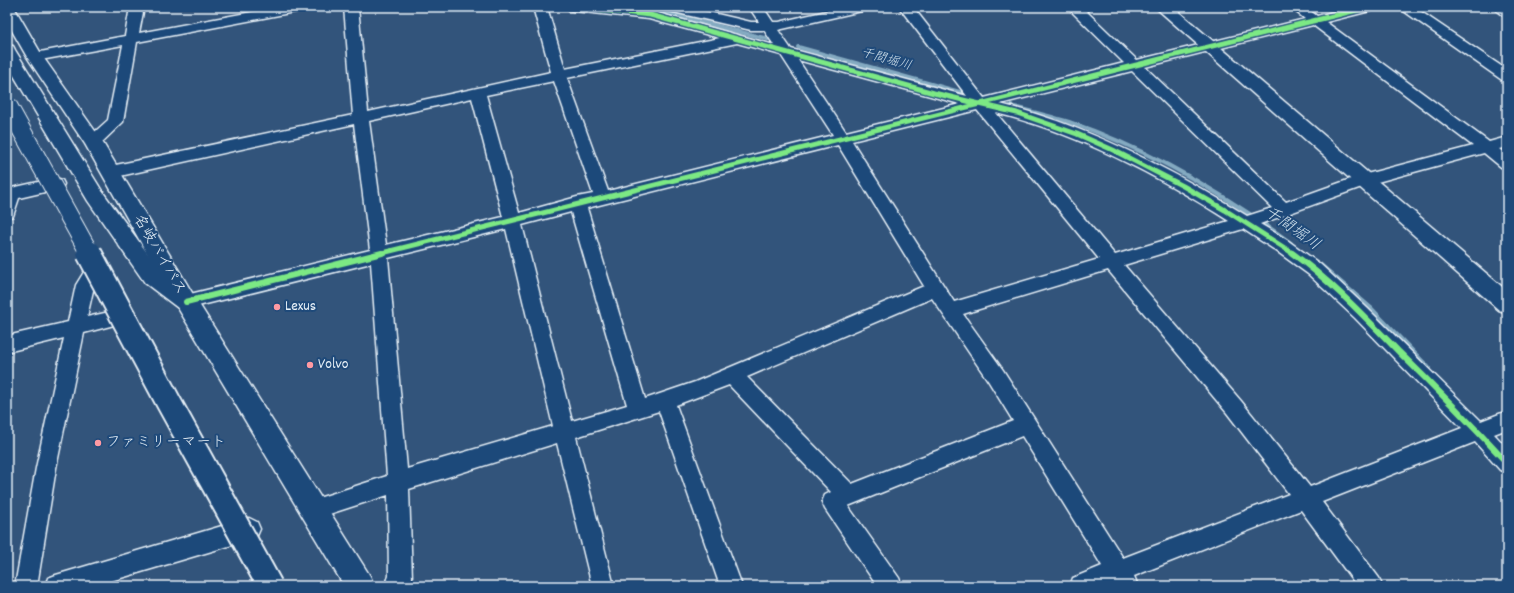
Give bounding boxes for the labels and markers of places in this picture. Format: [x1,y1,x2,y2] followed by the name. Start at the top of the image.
[285,296,316,318] place label: Lexus
[272,302,282,312] marker: Lexus
[318,354,349,376] place label: Volvo
[305,360,315,370] marker: Volvo
[106,432,226,454] place label: ファミリーマート
[93,438,103,448] marker: ファミリーマート

